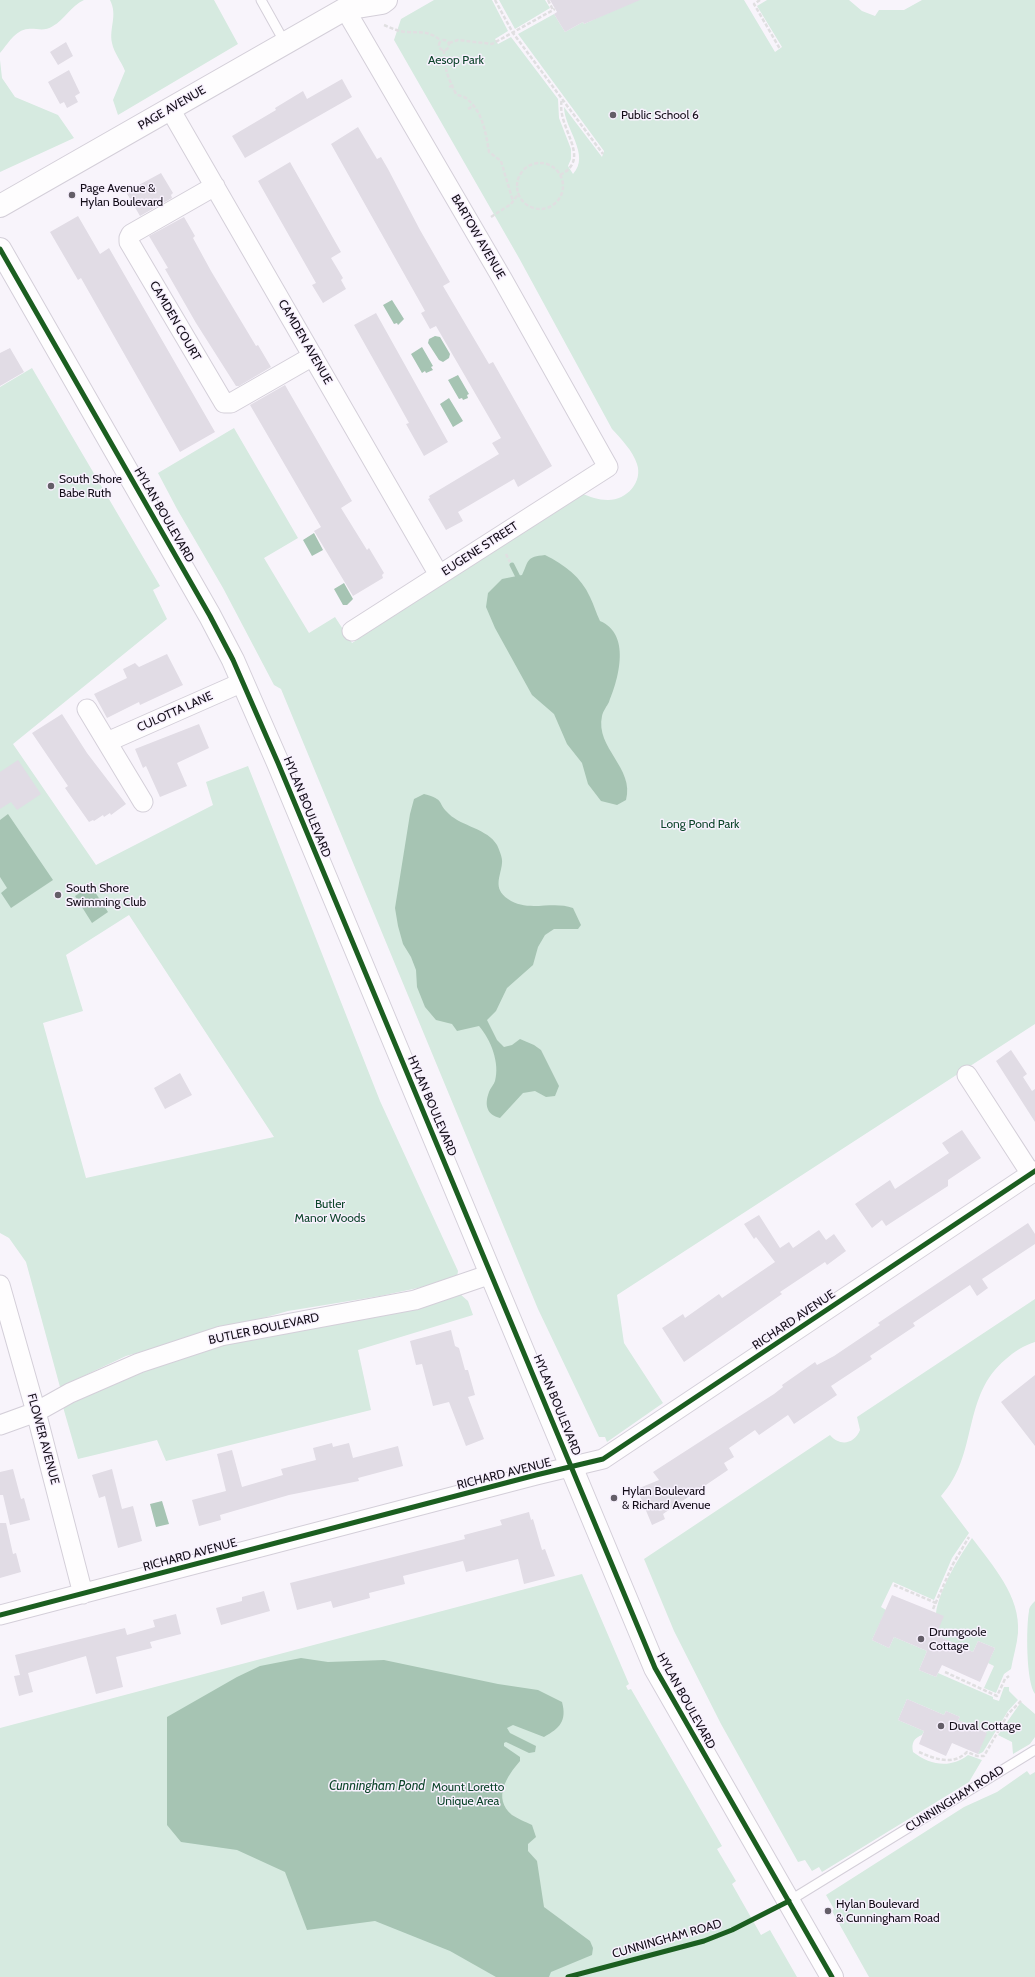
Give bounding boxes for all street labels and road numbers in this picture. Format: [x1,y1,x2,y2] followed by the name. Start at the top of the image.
[136,83,208,133] street label: PAGE AVENUE
[448,192,508,282] street label: BARTOW AVENUE
[146,279,204,363] street label: CAMDEN COURT
[275,297,335,387] street label: CAMDEN AVENUE
[131,465,197,565] street label: HYLAN BOULEVARD
[439,519,521,579] street label: EUGENE STREET
[135,689,215,735] street label: CULOTTA LANE
[280,754,334,860] street label: HYLAN BOULEVARD
[404,1054,460,1158] street label: HYLAN BOULEVARD
[750,1287,838,1353] street label: RICHARD AVENUE
[207,1310,321,1348] street label: BUTLER BOULEVARD
[530,1352,584,1458] street label: HYLAN BOULEVARD
[24,1392,62,1486] street label: FLOWER AVENUE
[455,1455,553,1493] street label: RICHARD AVENUE
[141,1536,239,1574] street label: RICHARD AVENUE
[654,1650,718,1752] street label: HYLAN BOULEVARD
[903,1763,1007,1835] street label: CUNNINGHAM ROAD
[611,1916,723,1962] street label: CUNNINGHAM ROAD

